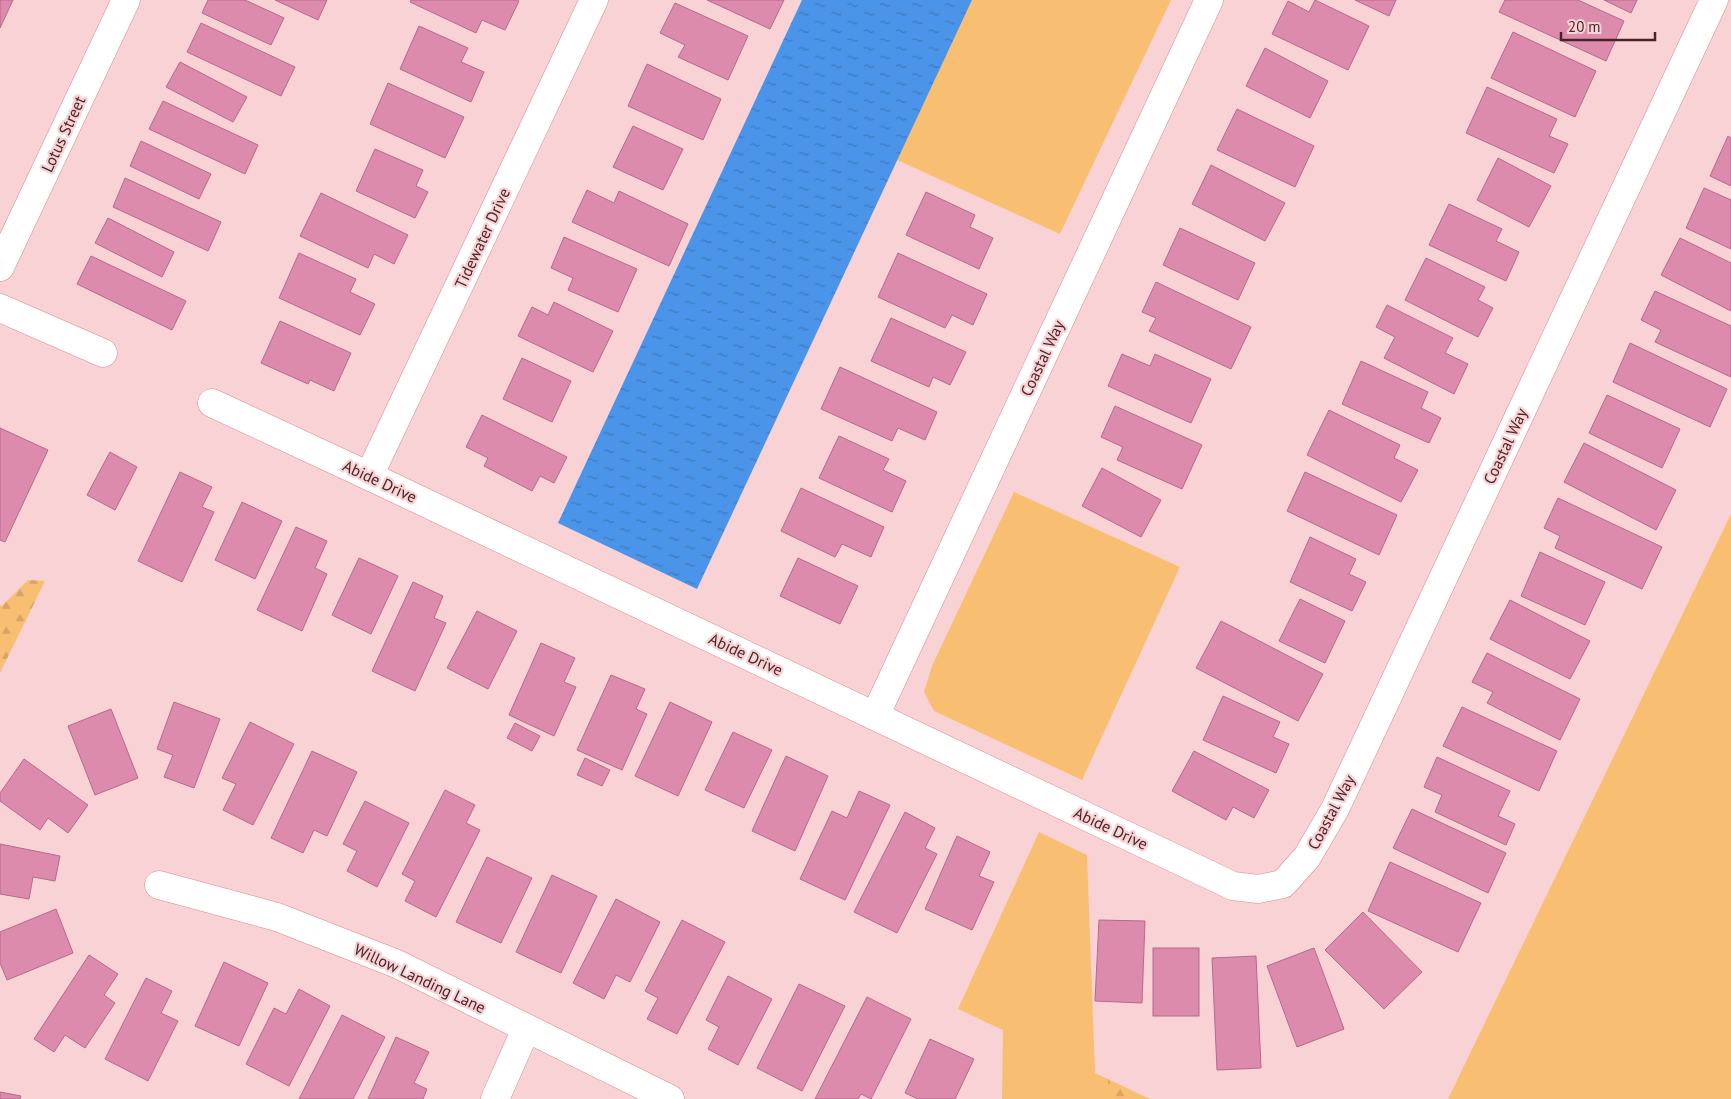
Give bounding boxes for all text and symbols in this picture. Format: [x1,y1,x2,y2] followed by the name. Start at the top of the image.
[1561,10,1655,42] scale bar
[1568,17,1601,36] text: 20 m
[37,92,90,175] street label: Lotus Street
[450,185,514,291] street label: Tidewater Drive
[1016,316,1069,399] street label: Coastal Way
[1479,404,1532,487] street label: Coastal Way
[340,455,420,507] street label: Abide Drive
[706,628,786,680] street label: Abide Drive
[1303,771,1359,853] street label: Coastal Way
[1071,802,1151,854] street label: Abide Drive
[351,939,489,1017] street label: Willow Landing Lane

